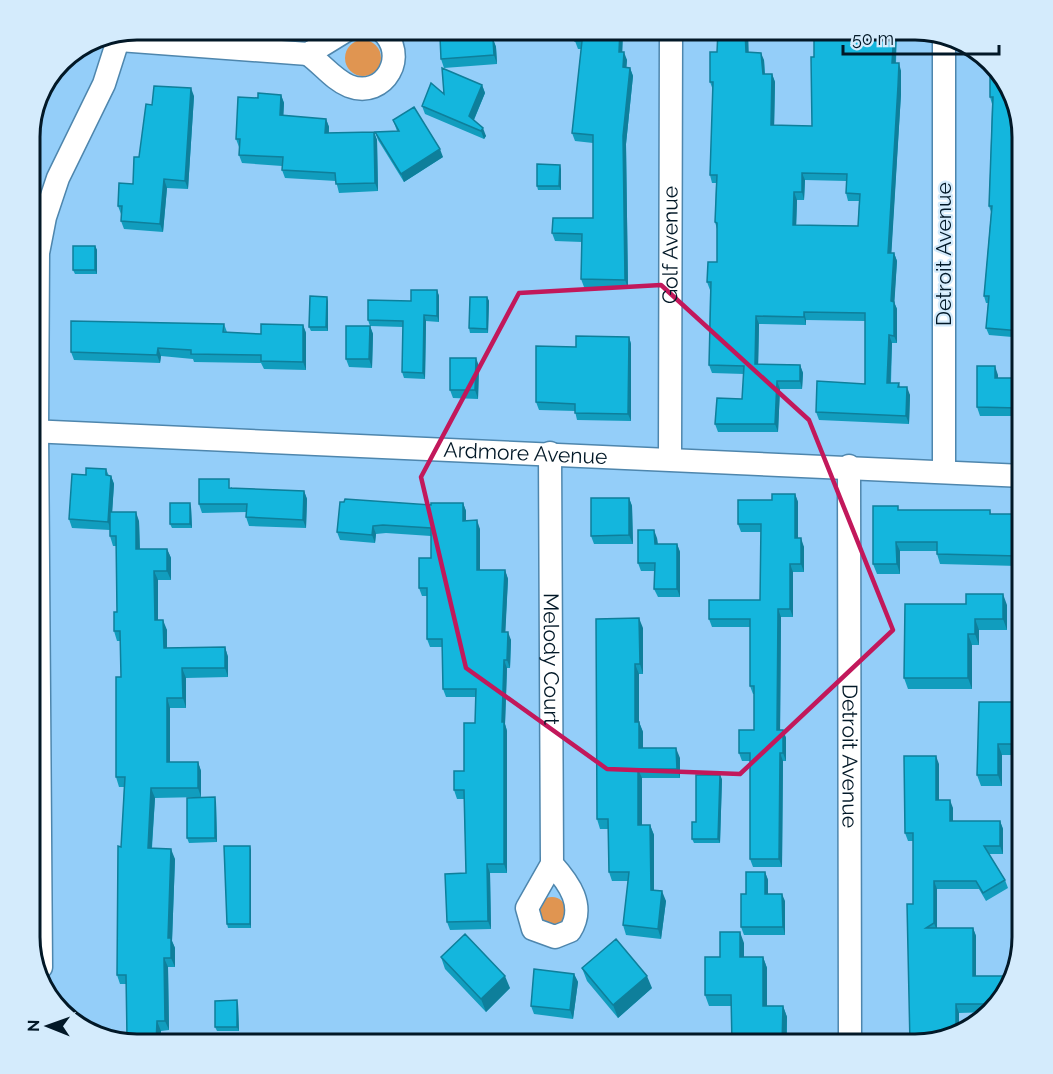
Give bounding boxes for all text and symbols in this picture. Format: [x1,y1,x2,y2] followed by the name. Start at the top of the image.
[843,18,999,56] scale bar
[852,28,894,49] text: 50 m
[931,182,956,326] street label: Detroit Avenue
[657,186,683,304] street label: Golf Avenue
[443,437,608,469] street label: Ardmore Avenue
[539,593,564,725] street label: Melody Court
[837,684,863,828] street label: Detroit Avenue
[18,996,78,1056] north arrow
[24,1019,43,1032] text: N

